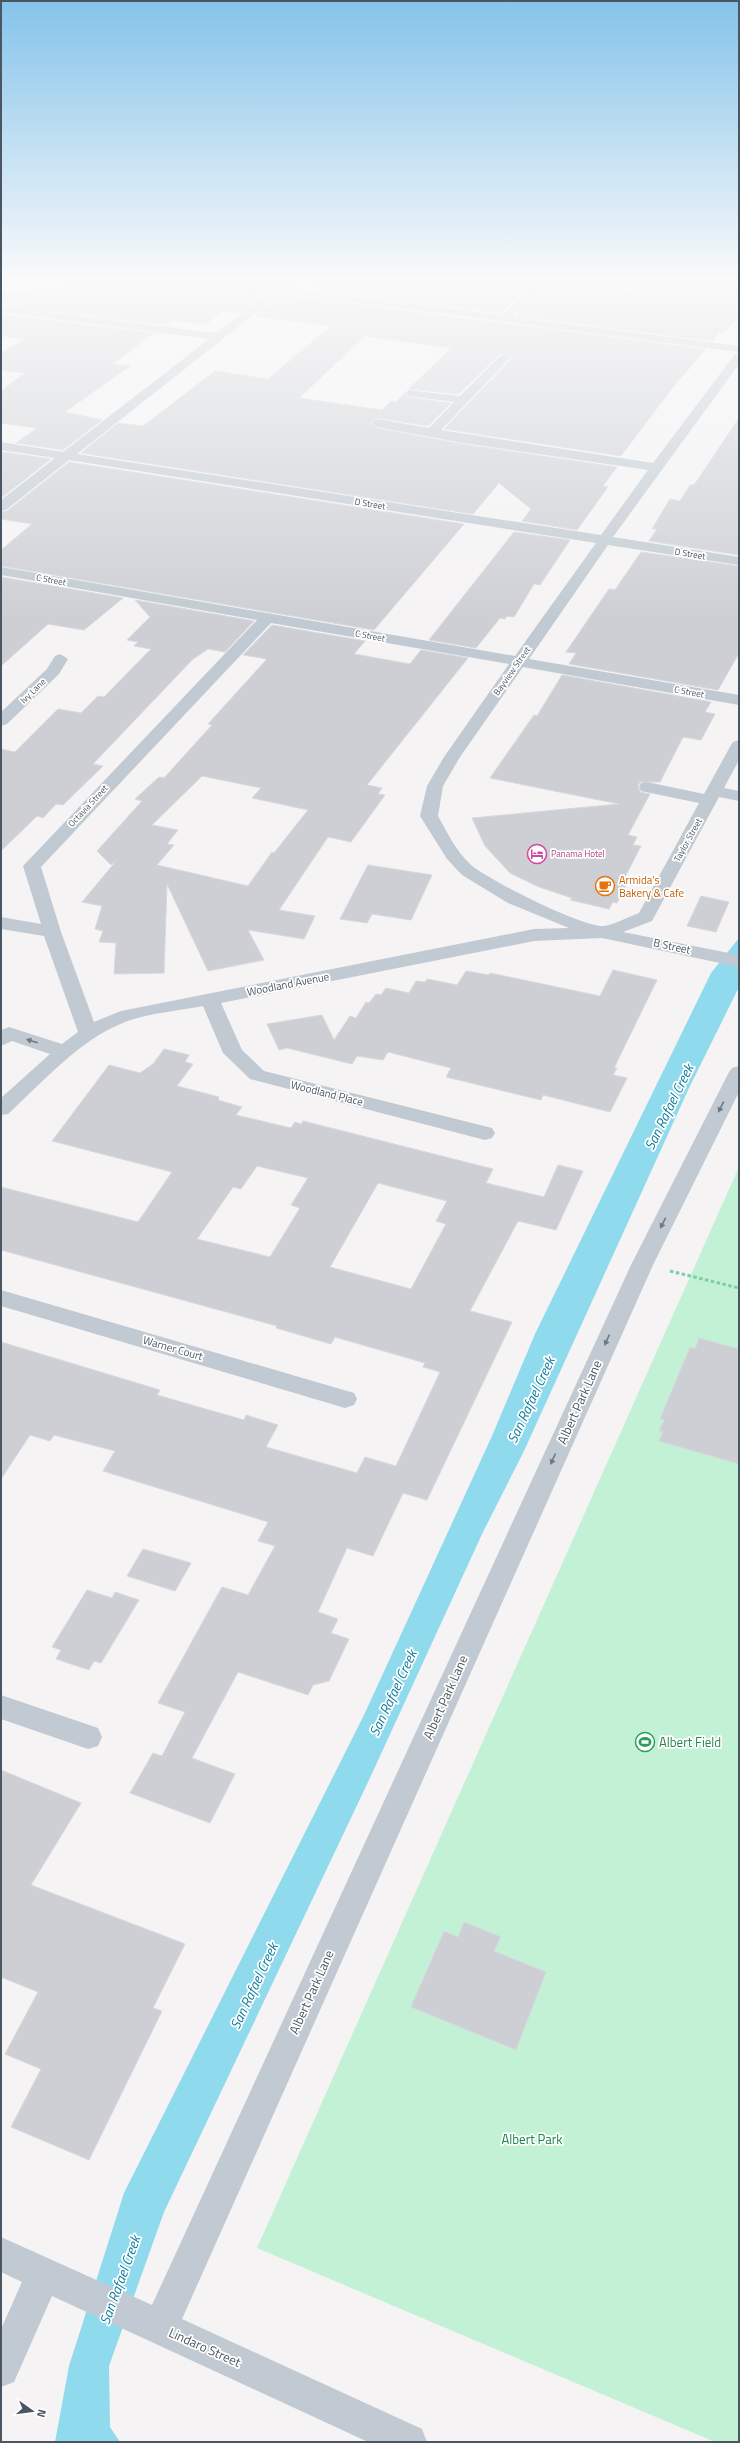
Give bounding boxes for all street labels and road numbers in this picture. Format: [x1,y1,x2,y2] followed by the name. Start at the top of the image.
[354,495,387,512] street label: D Street
[674,545,707,562] street label: D Street
[35,570,68,589] street label: C Street
[354,626,387,645] street label: C Street
[490,643,534,698] street label: Bayview Street
[17,675,49,706] street label: Ivy Lane
[673,682,706,701] street label: C Street
[65,781,111,830] street label: Octavia Street
[670,815,705,864] street label: Taylor Street
[652,934,692,958] street label: B Street
[245,968,331,1000] street label: Woodland Avenue
[289,1076,365,1110] street label: Woodland Place
[141,1332,205,1364] street label: Warner Court
[552,1357,606,1447] street label: Albert Park Lane
[418,1652,472,1742] street label: Albert Park Lane
[284,1947,338,2037] street label: Albert Park Lane
[166,2322,245,2372] street label: Lindaro Street

